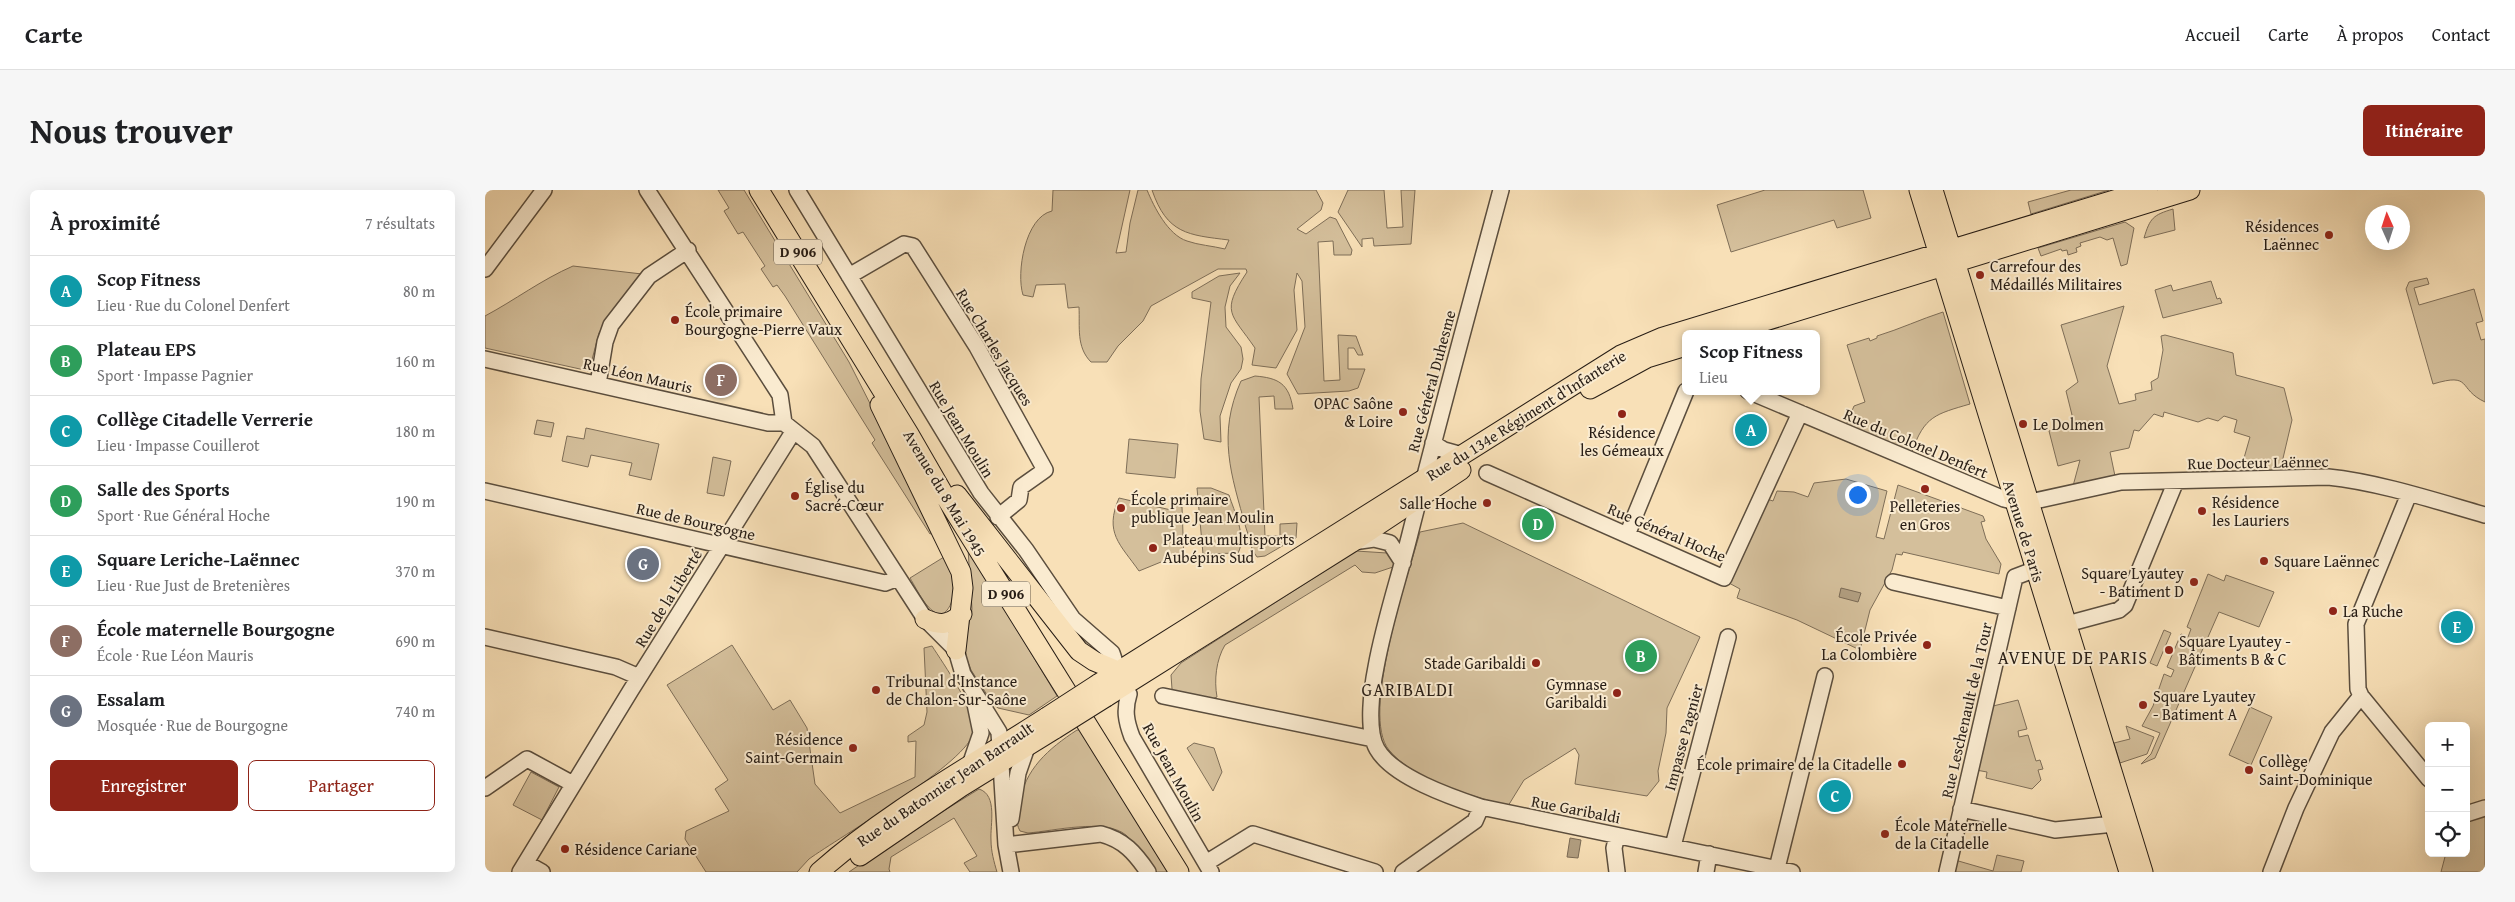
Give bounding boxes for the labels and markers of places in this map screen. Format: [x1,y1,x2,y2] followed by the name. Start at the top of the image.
[2245,214,2319,256] place label: Résidences Laënnec
[2323,229,2335,241] marker: Résidences Laënnec
[1990,254,2122,296] place label: Carrefour des Médaillés Militaires
[1974,269,1986,281] marker: Carrefour des Médaillés Militaires
[685,299,843,341] place label: École primaire Bourgogne-Pierre Vaux
[669,314,681,326] marker: École primaire Bourgogne-Pierre Vaux
[705,361,737,399] pin: F
[1314,391,1393,433] place label: OPAC Saône & Loire
[1397,406,1409,418] marker: OPAC Saône & Loire
[1616,408,1628,420] marker: Résidence les Gémeaux
[1735,411,1767,449] pin: A
[2033,412,2104,436] place label: Le Dolmen
[2017,418,2029,430] marker: Le Dolmen
[1580,420,1665,462] place label: Résidence les Gémeaux
[805,475,884,517] place label: Église du Sacré-Cœur
[1919,483,1931,495] marker: Pelleteries en Gros
[1131,487,1274,529] place label: École primaire publique Jean Moulin
[789,490,801,502] marker: Église du Sacré-Cœur
[2212,490,2289,532] place label: Résidence les Lauriers
[1399,491,1477,515] place label: Salle Hoche
[1890,494,1960,536] place label: Pelleteries en Gros
[1481,497,1493,509] marker: Salle Hoche
[1115,502,1127,514] marker: École primaire publique Jean Moulin
[1522,505,1554,543] pin: D
[2196,505,2208,517] marker: Résidence les Lauriers
[1163,527,1295,569] place label: Plateau multisports Aubépins Sud
[1147,542,1159,554] marker: Plateau multisports Aubépins Sud
[627,545,659,583] pin: G
[2274,549,2379,573] place label: Square Laënnec
[2258,555,2270,567] marker: Square Laënnec
[2081,561,2184,603] place label: Square Lyautey - Batiment D
[2188,576,2200,588] marker: Square Lyautey - Batiment D
[2343,599,2403,623] place label: La Ruche
[2327,605,2339,617] marker: La Ruche
[2441,608,2473,646] pin: E
[1821,624,1917,666] place label: École Privée La Colombière
[2179,629,2291,671] place label: Square Lyautey - Bâtiments B & C
[1625,637,1657,675] pin: B
[1921,639,1933,651] marker: École Privée La Colombière
[2163,644,2175,656] marker: Square Lyautey - Bâtiments B & C
[1424,651,1527,675] place label: Stade Garibaldi
[1530,657,1542,669] marker: Stade Garibaldi
[886,669,1027,711] place label: Tribunal d'Instance de Chalon-Sur-Saône
[1546,672,1608,714] place label: Gymnase Garibaldi
[870,684,882,696] marker: Tribunal d'Instance de Chalon-Sur-Saône
[2153,684,2256,726] place label: Square Lyautey - Batiment A
[1611,687,1623,699] marker: Gymnase Garibaldi
[2137,699,2149,711] marker: Square Lyautey - Batiment A
[745,727,843,769] place label: Résidence Saint-Germain
[847,742,859,754] marker: Résidence Saint-Germain
[2259,749,2373,791] place label: Collège Saint-Dominique
[1697,752,1892,776] place label: École primaire de la Citadelle
[1896,758,1908,770] marker: École primaire de la Citadelle
[2243,764,2255,776] marker: Collège Saint-Dominique
[1819,777,1851,815] pin: C
[1895,813,2007,855] place label: École Maternelle de la Citadelle
[1879,828,1891,840] marker: École Maternelle de la Citadelle
[575,837,697,861] place label: Résidence Cariane
[559,843,571,855] marker: Résidence Cariane

